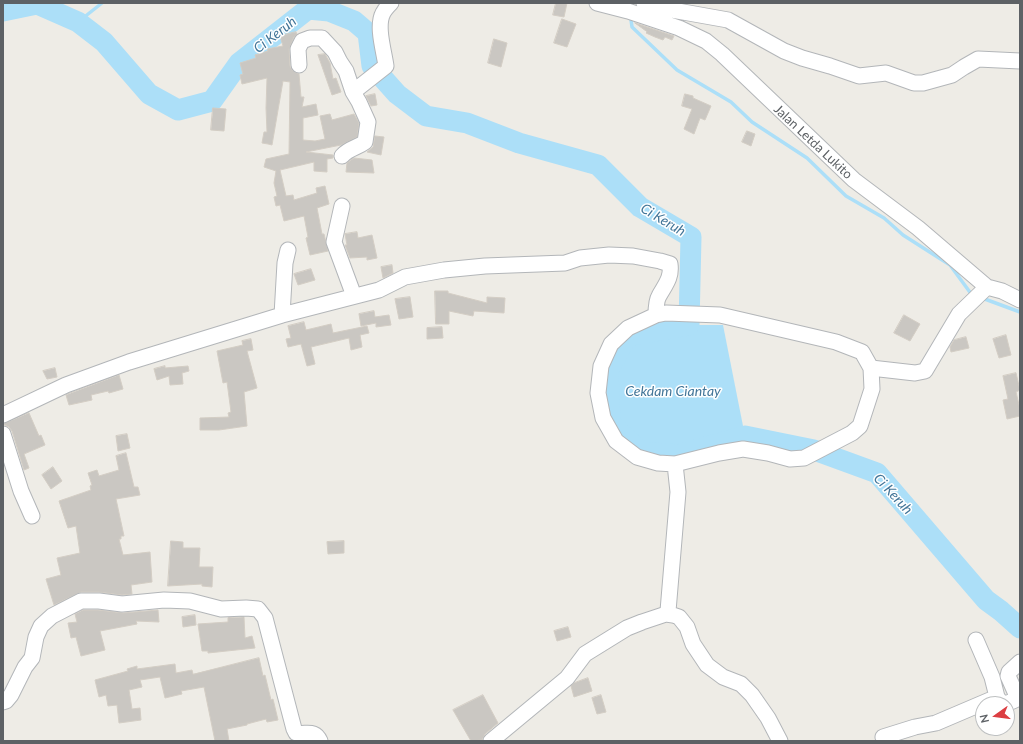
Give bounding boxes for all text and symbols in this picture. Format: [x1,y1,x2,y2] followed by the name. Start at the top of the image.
[250,13,300,57] water label: Ci Keruh
[770,102,856,182] street label: Jalan Letda Lukito
[637,200,689,240] water label: Ci Keruh
[625,383,721,399] water label: Cekdam Ciantay
[870,470,916,518] water label: Ci Keruh
[975,696,1015,736] north arrow
[977,713,991,724] text: N

